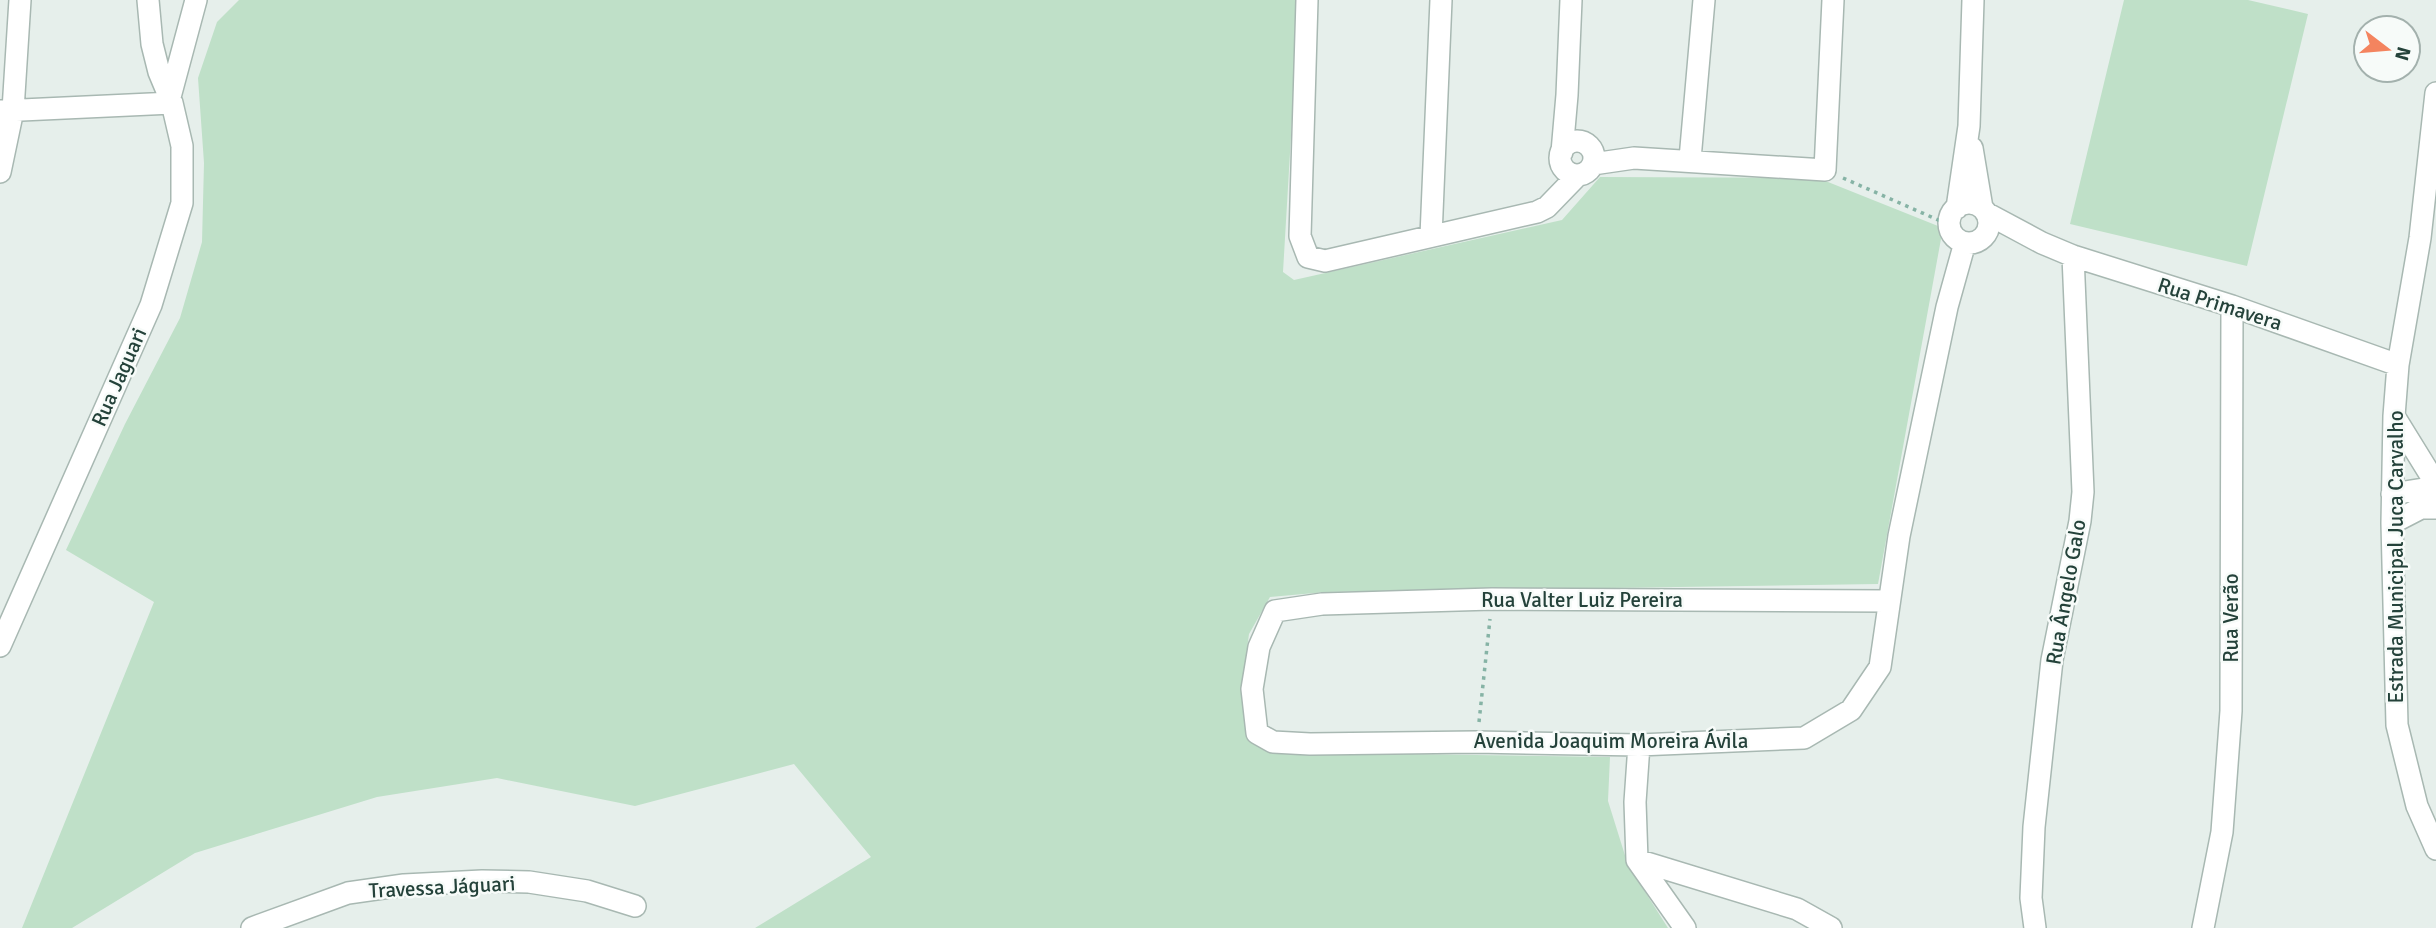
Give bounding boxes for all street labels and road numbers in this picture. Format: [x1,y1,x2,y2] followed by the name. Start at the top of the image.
[2154,272,2286,336] street label: Rua Primavera
[86,324,152,430] street label: Rua Jaguari
[2383,410,2409,704] street label: Estrada Municipal Juca Carvalho
[2040,517,2092,667] street label: Rua Ângelo Galo
[2218,573,2244,663] street label: Rua Verão
[1481,587,1683,613] street label: Rua Valter Luiz Pereira
[1474,728,1748,754] street label: Avenida Joaquim Moreira Ávila
[368,870,516,904] street label: Travessa Jáguari

